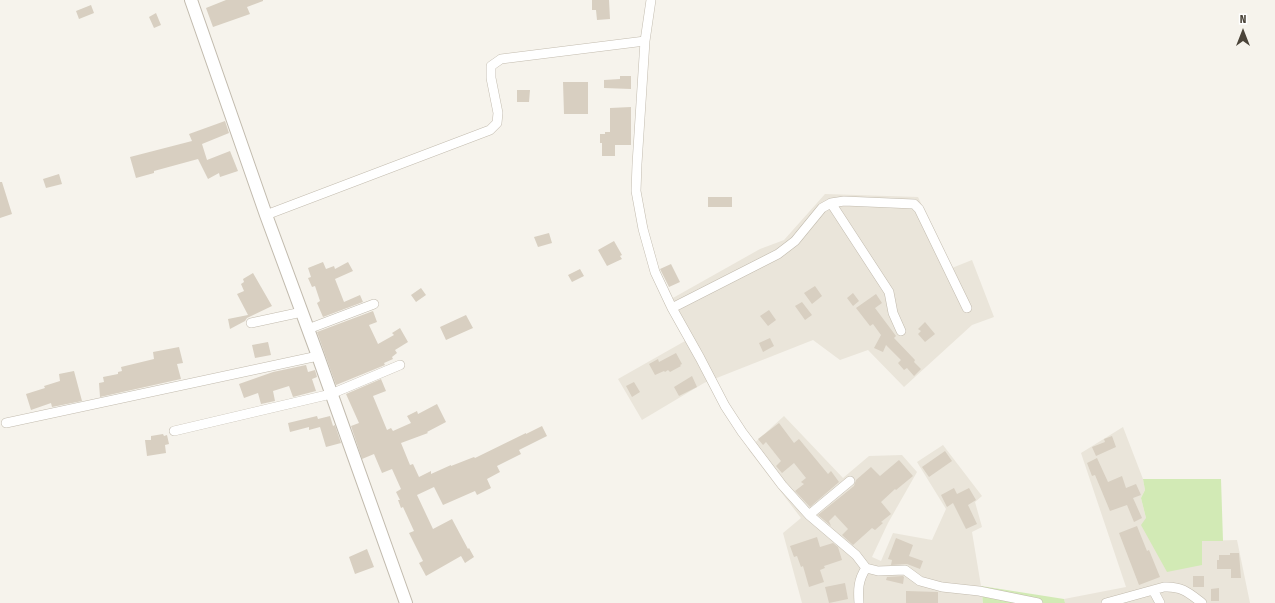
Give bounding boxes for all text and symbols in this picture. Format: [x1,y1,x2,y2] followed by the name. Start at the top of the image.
[1223,12,1263,52] north arrow
[1240,13,1246,26] text: N

